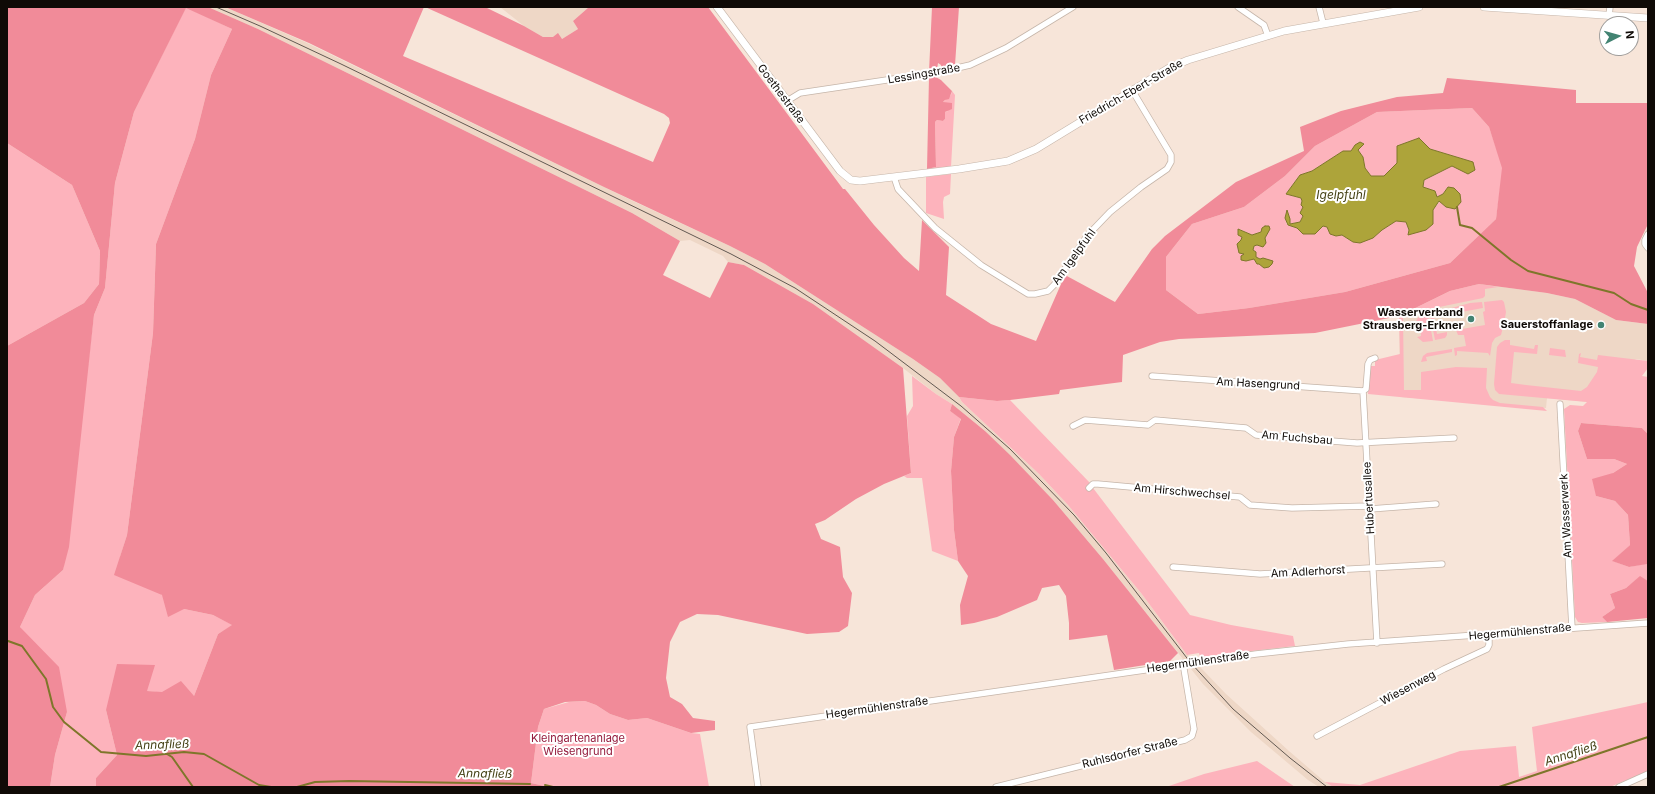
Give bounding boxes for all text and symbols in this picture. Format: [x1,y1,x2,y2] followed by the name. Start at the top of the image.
[1599,16,1639,56] north arrow
[1623,30,1637,40] text: N
[1077,57,1185,127] street label: Friedrich-Ebert-Straße
[887,61,961,87] street label: Lessingstraße
[754,62,808,126] street label: Goethestraße
[1316,188,1366,202] water label: Igelpfuhl
[1049,227,1099,287] street label: Am Igelpfuhl
[1363,306,1463,332] place label: Wasserverband Strausberg-Erkner
[1466,314,1476,324] marker: Wasserverband Strausberg-Erkner
[1501,318,1593,332] place label: Sauerstoffanlage
[1596,320,1606,330] marker: Sauerstoffanlage
[1216,375,1300,393] street label: Am Hasengrund
[1261,428,1333,448] street label: Am Fuchsbau
[1361,462,1377,534] street label: Hubertusallee
[1557,473,1575,559] street label: Am Wasserwerk
[1133,481,1231,503] street label: Am Hirschwechsel
[1270,563,1346,581] street label: Am Adlerhorst
[1468,621,1572,643] street label: Hegermühlenstraße
[1146,648,1250,676] street label: Hegermühlenstraße
[1378,668,1438,708] street label: Wiesenweg
[825,694,929,722] street label: Hegermühlenstraße
[531,732,625,758] park label: Kleingartenanlage Wiesengrund
[1081,735,1179,771] street label: Ruhlsdorfer Straße
[135,737,189,753] water label: Annafließ
[1543,739,1599,769] water label: Annafließ
[458,766,512,782] water label: Annafließ

